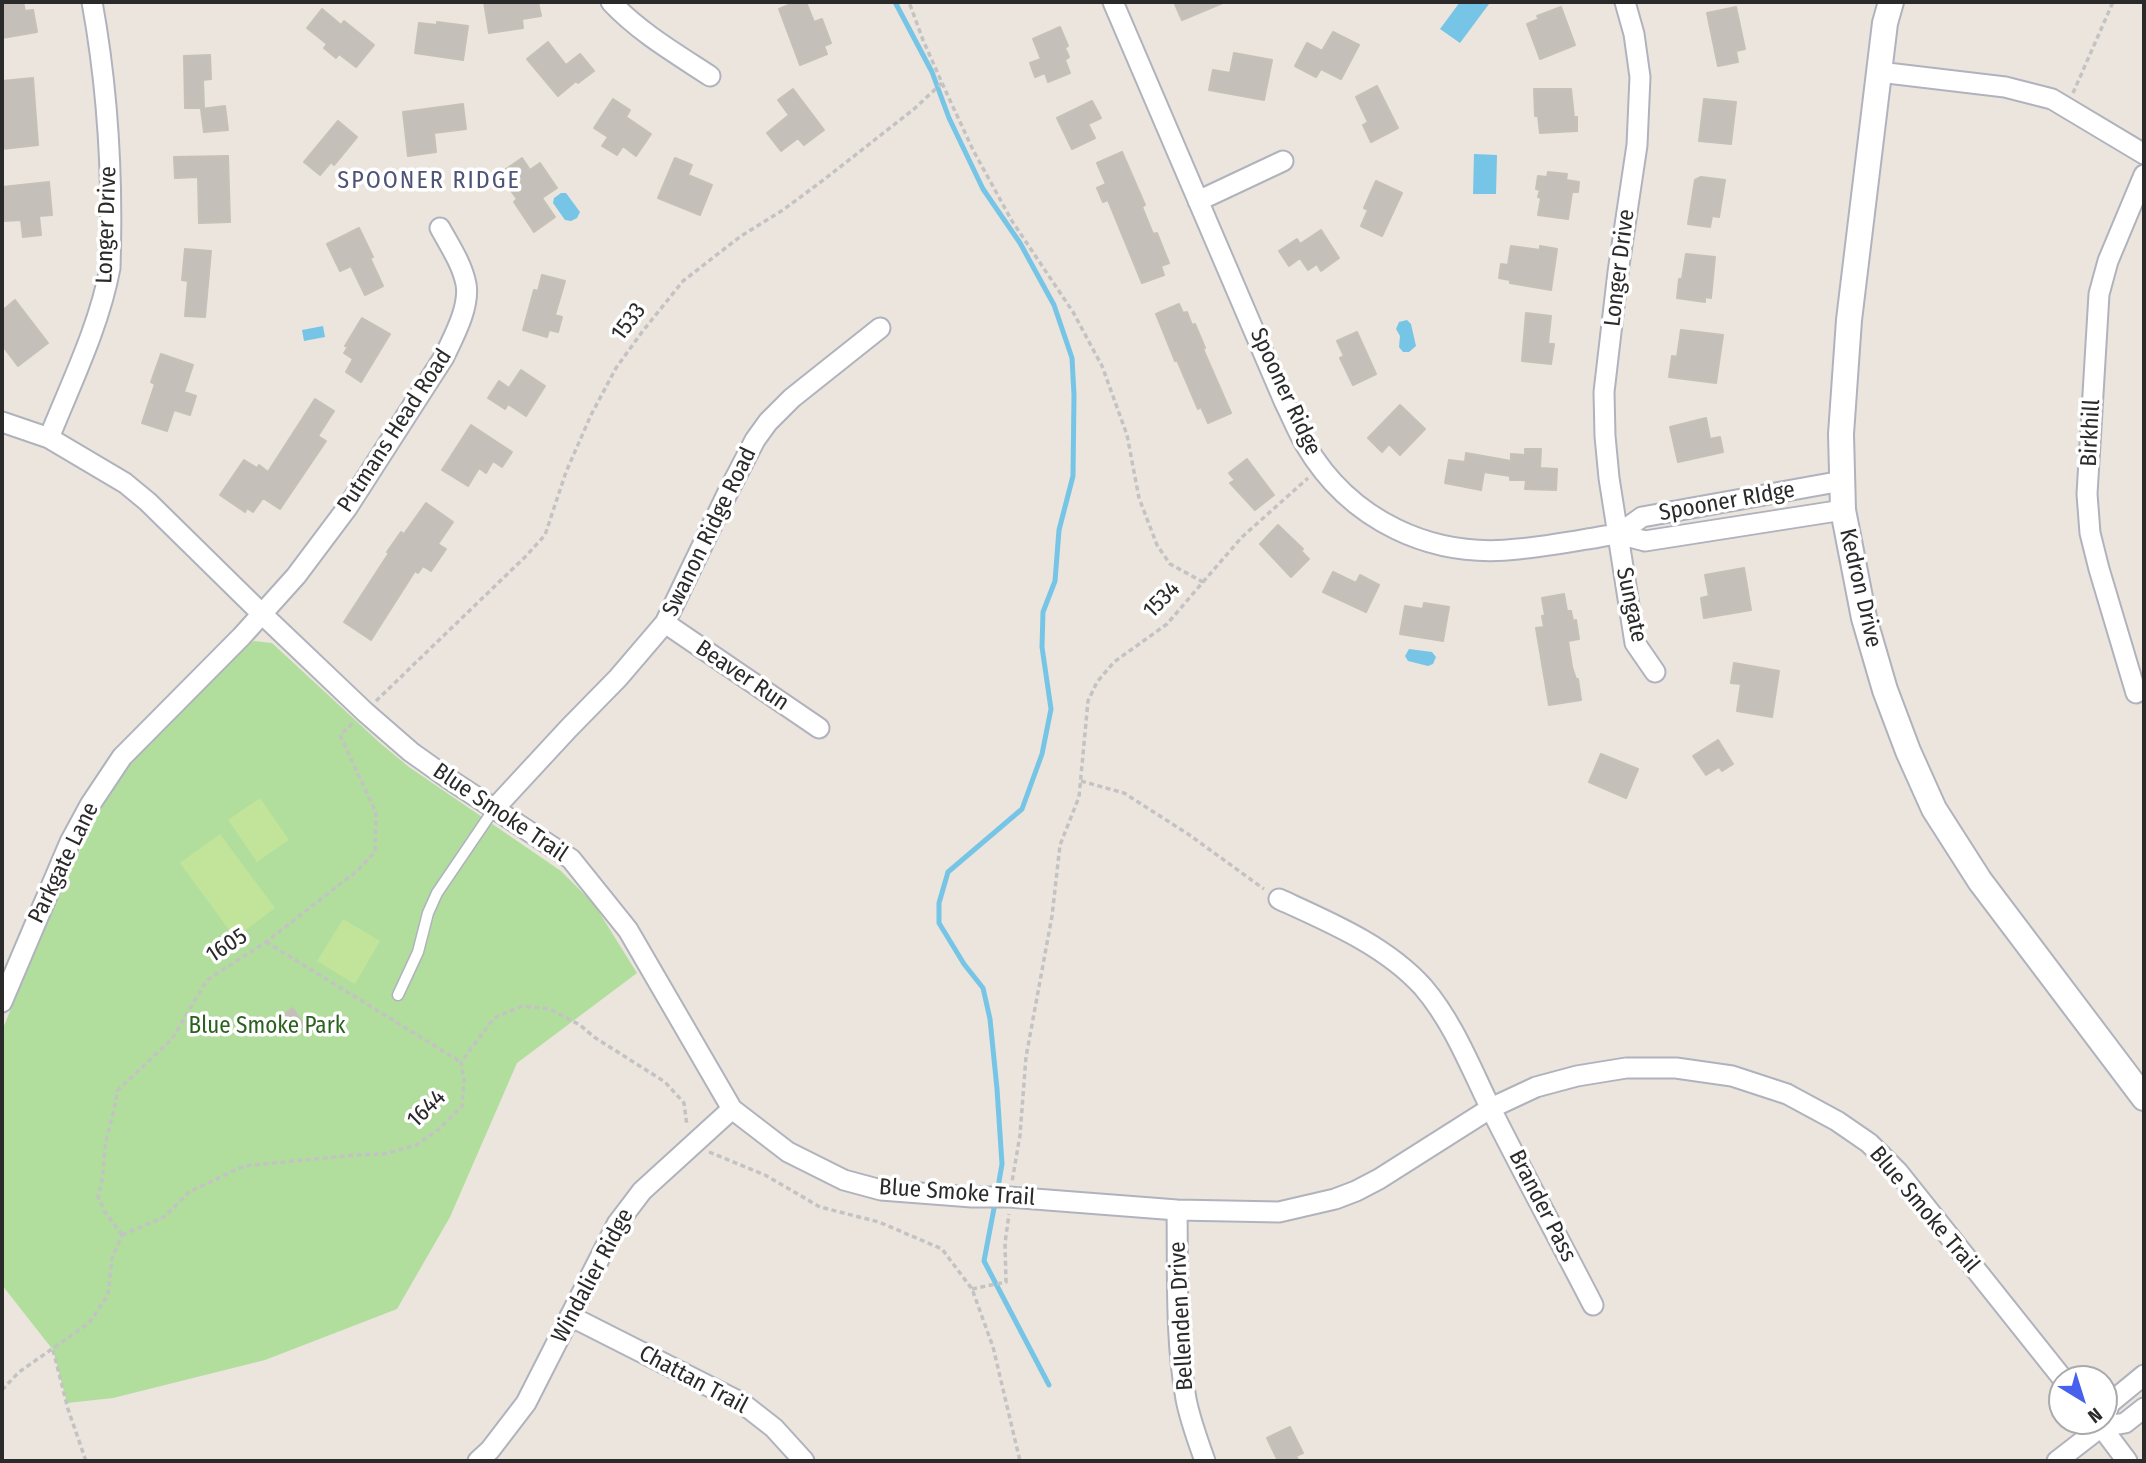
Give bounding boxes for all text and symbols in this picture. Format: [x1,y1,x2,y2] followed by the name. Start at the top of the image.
[91,166,123,284] street label: Longer Drive
[339,167,519,195] district label: SPOONER RIDGE
[1599,208,1641,328] street label: Longer Drive
[606,298,652,346] street label: 1533
[1243,324,1327,460] street label: Spooner Ridge
[332,344,458,518] street label: Putmans Head Road
[2075,399,2107,467] street label: Birkhill
[657,443,763,621] street label: Swanon Ridge Road
[1657,476,1797,528] street label: Spooner RIdge
[1833,526,1887,650] street label: Kedron Drive
[1610,565,1652,645] street label: Sungate
[1138,576,1186,624] street label: 1534
[690,635,794,717] street label: Beaver Run
[427,758,573,868] street label: Blue Smoke Trail
[23,798,105,928] street label: Parkgate Lane
[201,923,253,969] street label: 1605
[189,1013,345,1041] park label: Blue Smoke Park
[402,1084,452,1134] street label: 1644
[1863,1141,1985,1279] street label: Blue Smoke Trail
[1502,1145,1582,1267] street label: Brander Pass
[878,1174,1036,1212] street label: Blue Smoke Trail
[546,1204,640,1348] street label: Windalier Ridge
[1164,1241,1200,1391] street label: Bellenden Drive
[634,1340,752,1420] street label: Chattan Trail
[2048,1365,2118,1435] north arrow
[2083,1403,2107,1428] text: N

